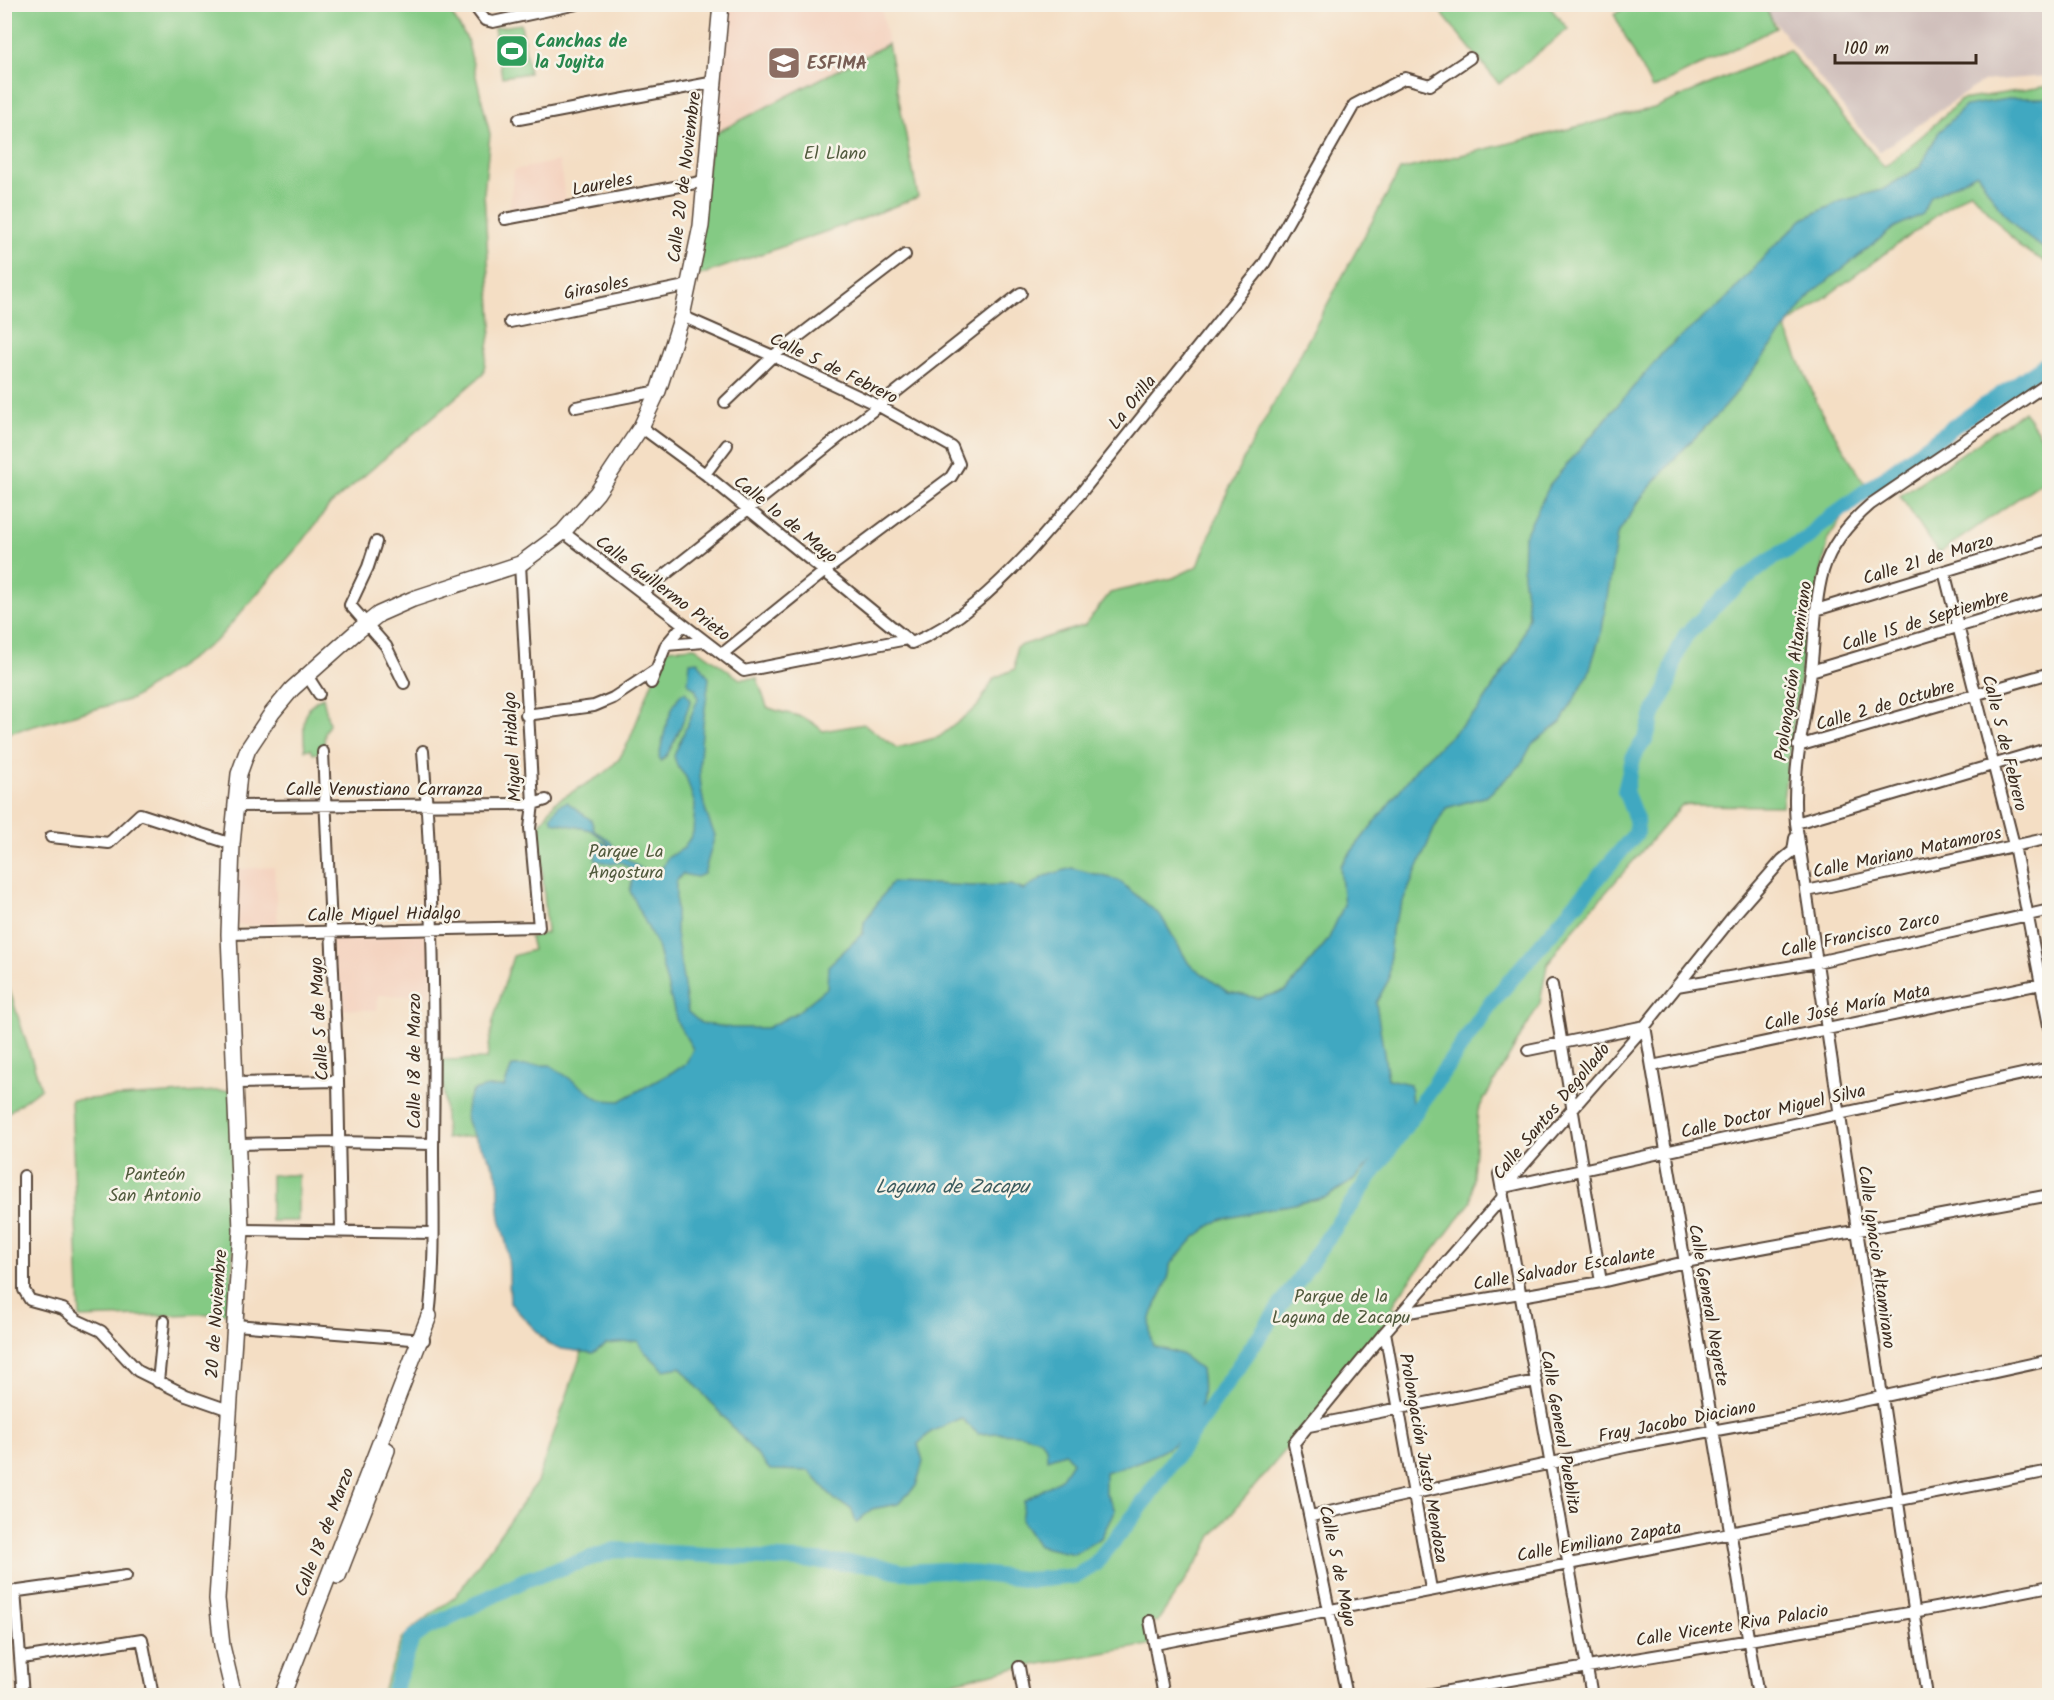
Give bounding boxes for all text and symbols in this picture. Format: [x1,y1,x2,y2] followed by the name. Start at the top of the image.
[1835,27,1976,65] scale bar
[535,28,627,78] place label: Canchas de la Joyita
[494,33,530,69] sports icon: Canchas de la Joyita
[1844,35,1889,64] text: 100 m
[766,45,802,81] school or university icon: ESFIMA
[807,50,867,79] place label: ESFIMA
[661,90,710,265] street label: Calle 20 de Noviembre
[804,140,866,169] park label: El Llano
[569,165,635,206] street label: Laureles
[561,268,632,309] street label: Girasoles
[764,326,902,413] street label: Calle 5 de Febrero
[1102,369,1165,437] street label: La Orilla
[726,469,844,572] street label: Calle 1o de Mayo
[1859,527,1998,594] street label: Calle 21 de Marzo
[588,529,736,650] street label: Calle Guillermo Prieto
[1767,579,1821,763] street label: Prolongación Altamirano
[1838,582,2013,661] street label: Calle 15 de Septiembre
[1973,672,2035,815] street label: Calle 5 de Febrero
[1812,673,1958,740] street label: Calle 2 de Octubre
[496,691,531,803] street label: Miguel Hidalgo
[285,776,483,805] street label: Calle Venustiano Carranza
[1810,819,2005,888] street label: Calle Mariano Matamoros
[589,838,663,888] park label: Parque La Angostura
[307,900,461,931] street label: Calle Miguel Hidalgo
[1778,904,1942,966] street label: Calle Francisco Zarco
[303,956,338,1081] street label: Calle 5 de Mayo
[1761,977,1933,1040] street label: Calle José María Mata
[401,993,430,1129] street label: Calle 18 de Marzo
[1486,1037,1618,1187] street label: Calle Santos Degollado
[1678,1077,1869,1148] street label: Calle Doctor Miguel Silva
[109,1161,201,1211] park label: Panteón San Antonio
[1848,1164,1903,1351] street label: Calle Ignacio Altamirano
[875,1172,1031,1204] water label: Laguna de Zacapu
[1679,1222,1736,1389] street label: Calle General Negrete
[1471,1239,1658,1300] street label: Calle Salvador Escalante
[199,1249,236,1380] street label: 20 de Noviembre
[1272,1283,1411,1333] park label: Parque de la Laguna de Zacapu
[1531,1348,1588,1517] street label: Calle General Pueblita
[1390,1351,1455,1566] street label: Prolongación Justo Mendoza
[1596,1393,1759,1452] street label: Fray Jacobo Diaciano
[287,1464,363,1601] street label: Calle 18 de Marzo
[1309,1503,1364,1630] street label: Calle 5 de Mayo
[1515,1514,1684,1571] street label: Calle Emiliano Zapata
[1634,1597,1831,1656] street label: Calle Vicente Riva Palacio

